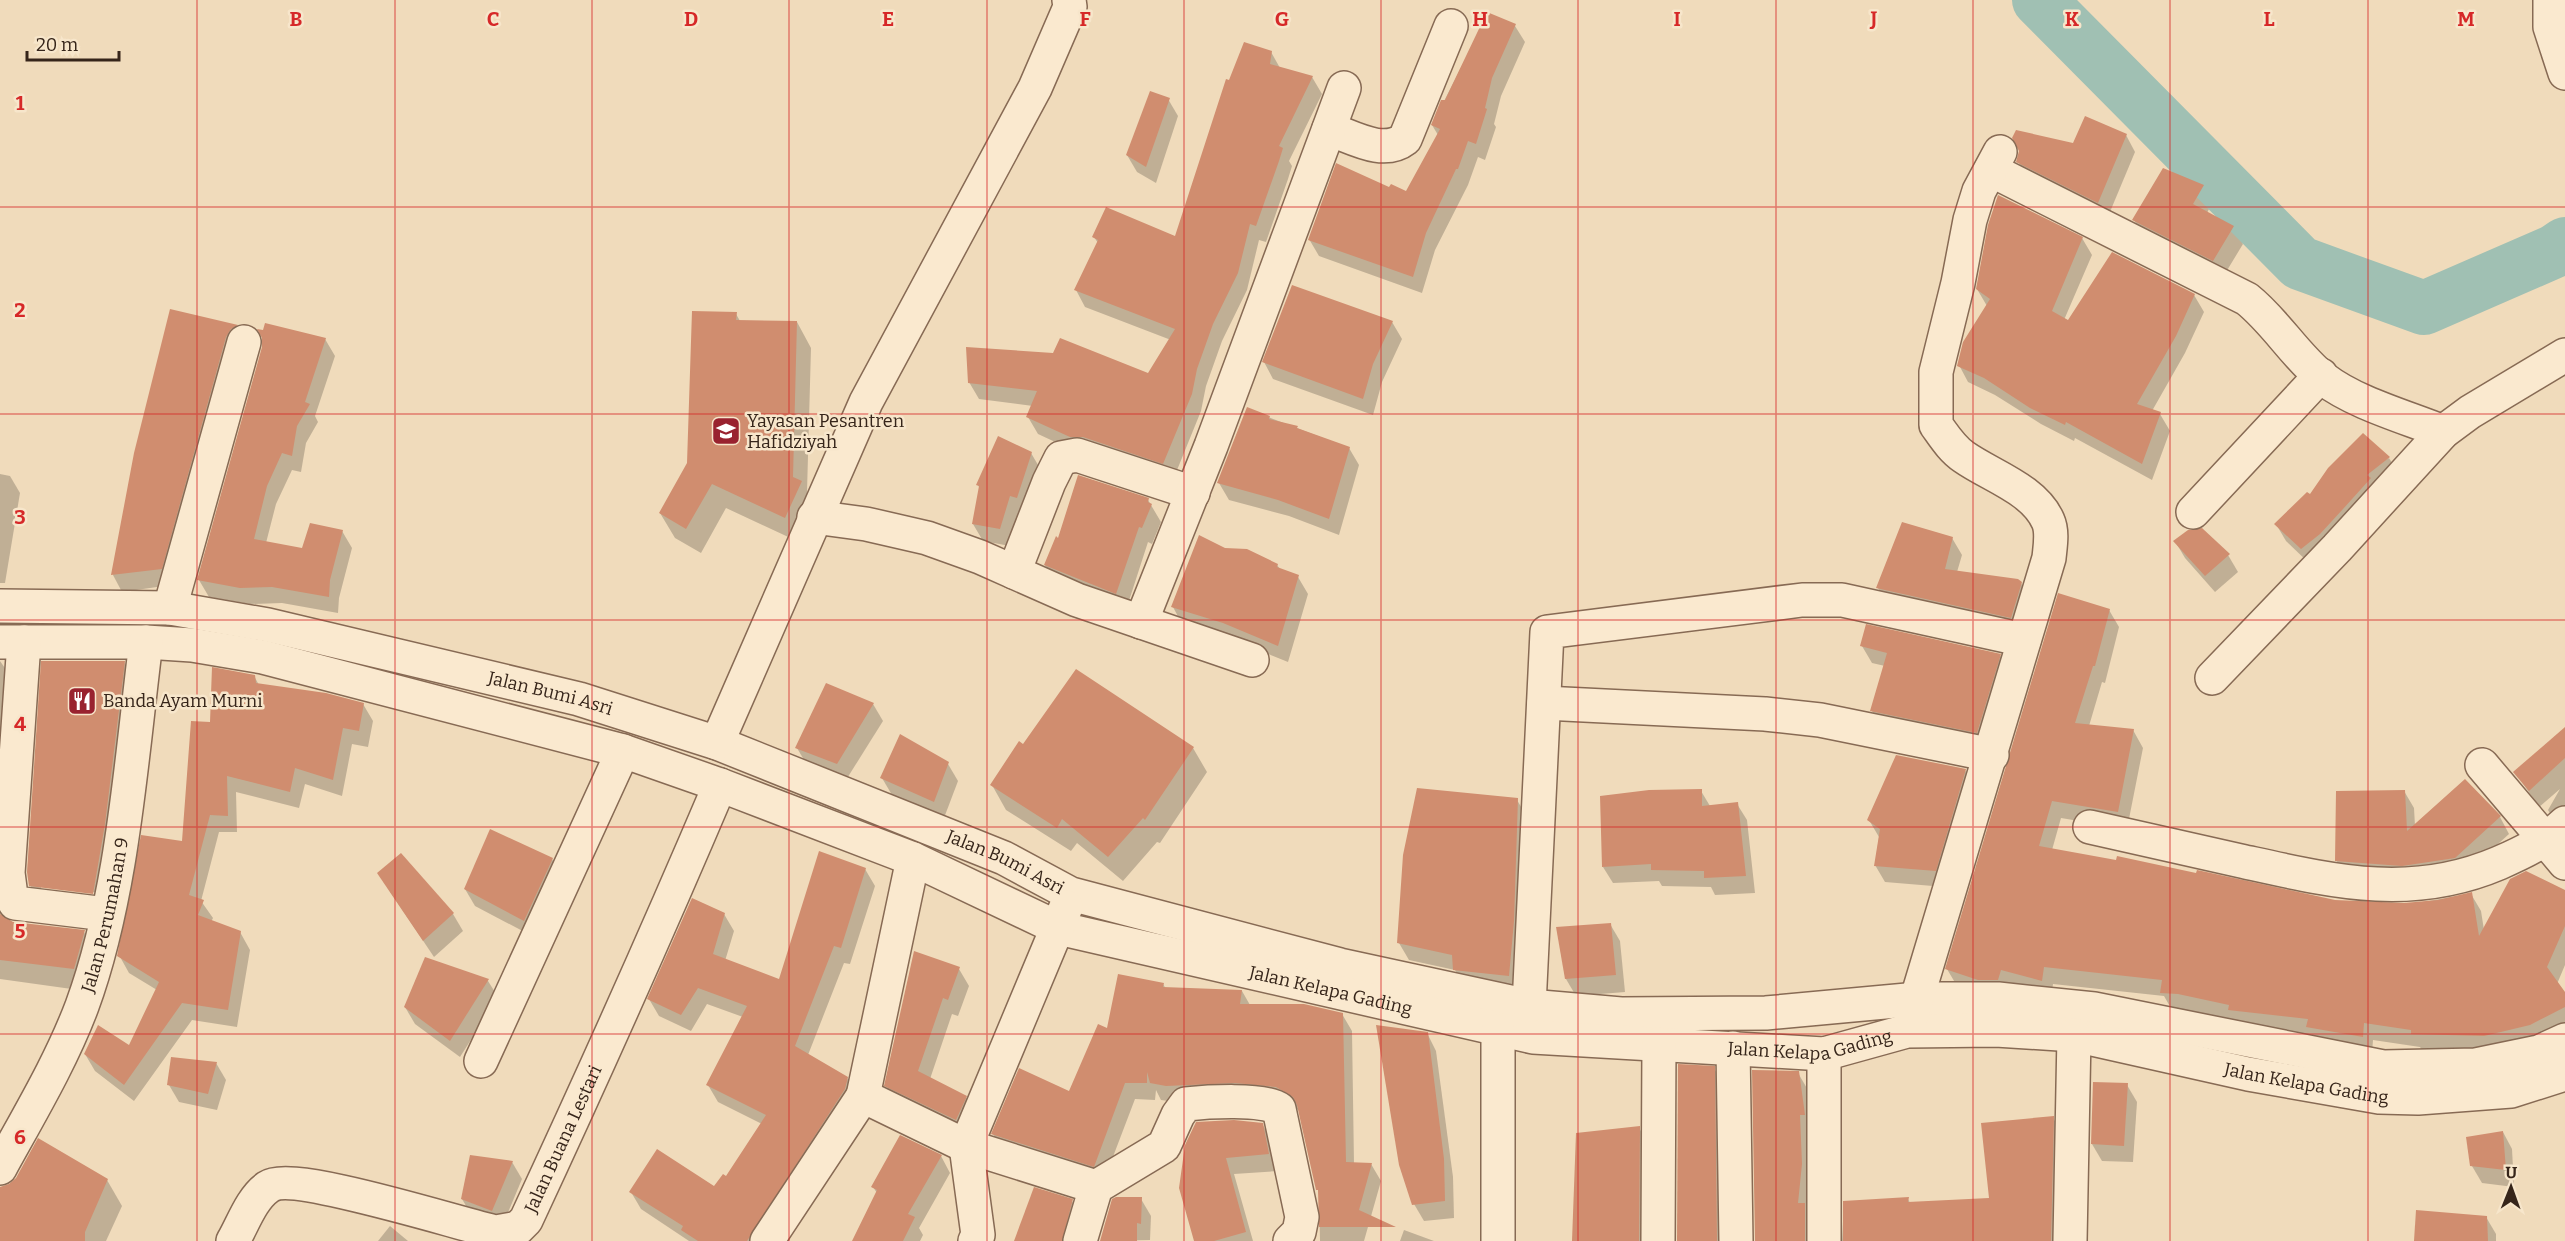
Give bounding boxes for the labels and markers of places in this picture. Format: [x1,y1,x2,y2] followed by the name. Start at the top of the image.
[747,410,905,453] place label: Yayasan Pesantren Hafidziyah
[710,415,742,447] school or university icon: Yayasan Pesantren Hafidziyah
[66,685,98,717] restaurant icon: Banda Ayam Murni
[103,690,263,712] place label: Banda Ayam Murni

